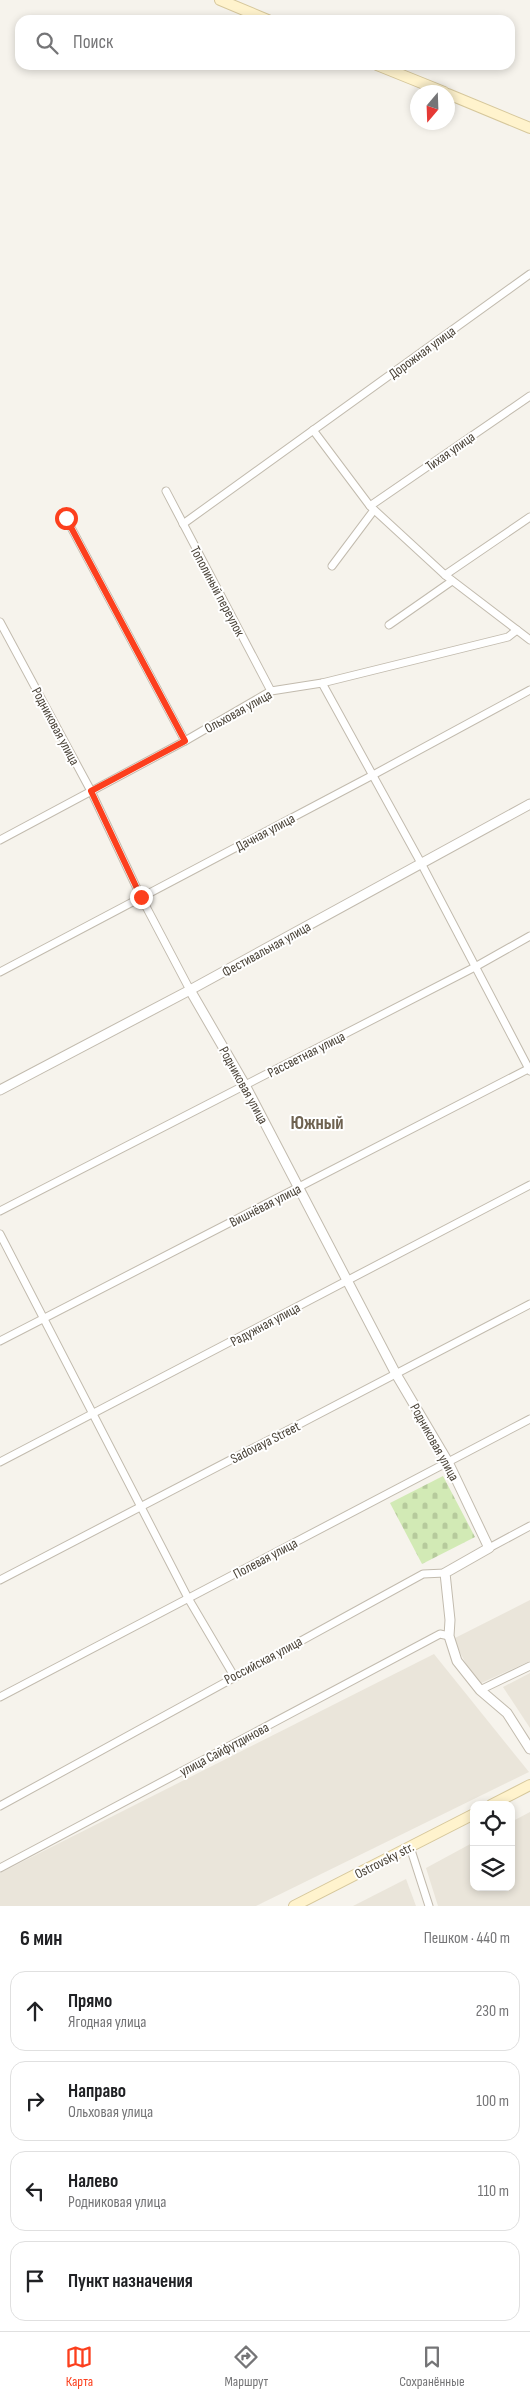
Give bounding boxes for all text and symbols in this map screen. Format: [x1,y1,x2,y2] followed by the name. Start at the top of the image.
[15,15,515,70] search box
[33,29,61,57] icon: search
[73,31,113,54] text: Поиск
[410,85,455,130] north arrow
[386,322,459,382] street label: Дорожная улица
[422,428,478,475] street label: Тихая улица
[55,507,78,530] route start
[187,543,249,640] street label: Тополиный переулок
[28,684,83,768] street label: Родниковая улица
[202,686,275,737] street label: Ольховая улица
[233,810,298,855] street label: Дачная улица
[130,886,153,909] route end
[219,918,314,981] street label: Фестивальная улица
[265,1028,348,1081] street label: Рассветная улица
[215,1044,272,1127] street label: Родниковая улица
[290,1112,344,1135] district label: Южный
[227,1180,304,1231] street label: Вишнёвая улица
[227,1299,303,1350] street label: Радужная улица
[406,1401,463,1484] street label: Родниковая улица
[228,1418,303,1467] street label: Sadovaya Street
[230,1534,300,1582] street label: Полевая улица
[221,1633,305,1688] street label: Российская улица
[177,1719,272,1780] street label: улица Сайфутдинова
[470,1801,515,1891] map controls
[470,1801,515,1846] button: locate
[352,1838,417,1883] street label: Ostrovsky str.
[470,1846,515,1891] button: layers
[20,1926,62,1951] text: 6 мин
[424,1929,510,1948] text: Пешком · 440 m
[68,1990,112,2013] text: Прямо
[21,1997,49,2025] icon: ahead
[476,2002,509,2021] text: 230 m
[68,2013,146,2032] text: Ягодная улица
[68,2080,126,2103] text: Направо
[21,2087,49,2115] icon: right
[476,2092,509,2111] text: 100 m
[68,2103,153,2122] text: Ольховая улица
[68,2170,118,2193] text: Налево
[21,2177,49,2205] icon: left
[478,2182,509,2201] text: 110 m
[68,2193,166,2212] text: Родниковая улица
[21,2267,49,2295] icon: arrive
[68,2270,193,2293] text: Пункт назначения
[65,2343,93,2390] tab: Карта
[224,2343,268,2390] tab: Маршрут
[399,2343,465,2390] tab: Сохранённые

